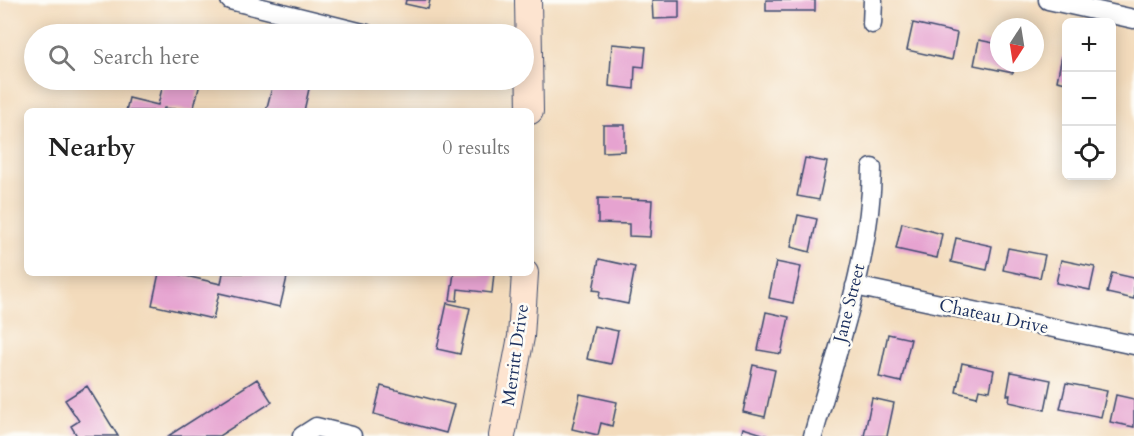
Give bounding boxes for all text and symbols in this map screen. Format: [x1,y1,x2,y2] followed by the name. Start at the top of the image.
[990,18,1044,72] north arrow
[1062,18,1116,180] map controls
[1062,18,1116,72] button: +
[24,24,534,90] search box
[45,41,78,74] icon: search
[93,42,200,72] text: Search here
[1062,72,1116,126] button: −
[1062,126,1116,180] button: locate
[48,130,136,165] text: Nearby
[442,134,510,161] text: 0 results
[827,261,871,348] street label: Jane Street
[937,293,1051,340] street label: Chateau Drive
[496,302,535,408] street label: Merritt Drive

